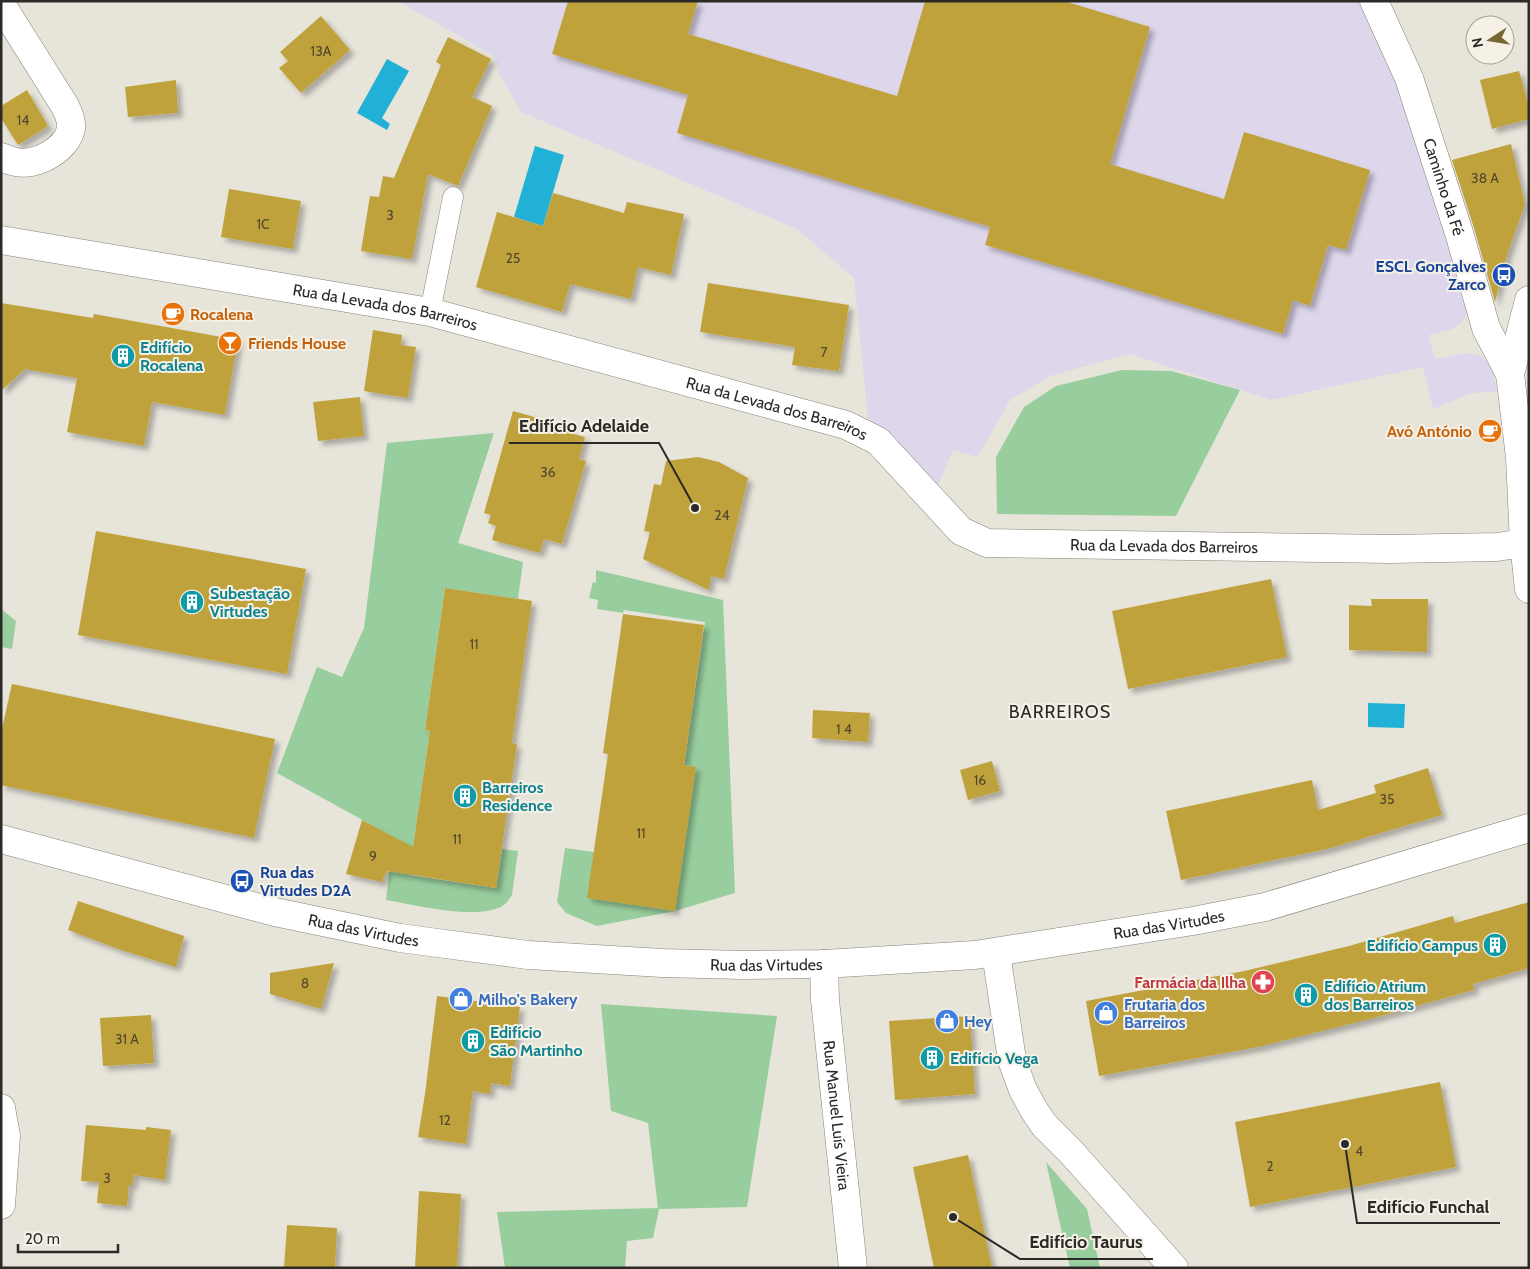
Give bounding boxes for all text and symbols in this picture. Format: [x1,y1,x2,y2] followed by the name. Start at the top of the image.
[1465,15,1515,65] north arrow
[1467,36,1487,49] text: N
[311,42,332,60] house number: 13A
[17,111,29,129] house number: 14
[1419,136,1468,238] street label: Caminho da Fé
[1471,169,1499,187] house number: 38 A
[386,206,394,224] house number: 3
[256,215,270,233] house number: 1C
[506,249,520,267] house number: 25
[1376,257,1486,294] place label: ESCL Gonçalves Zarco
[1491,262,1517,288] bus stop icon: ESCL Gonçalves Zarco
[291,280,480,335] street label: Rua da Levada dos Barreiros
[160,301,186,327] cafe icon: Rocalena
[190,305,253,324] place label: Rocalena
[217,330,243,356] bar icon: Friends House
[248,334,346,353] place label: Friends House
[140,338,203,375] place label: Edifício Rocalena
[110,343,136,369] building icon: Edifício Rocalena
[820,343,828,361] house number: 7
[684,373,871,444] street label: Rua da Levada dos Barreiros
[509,410,659,443] callout: Edifício Adelaide
[519,415,649,437] text: Edifício Adelaide
[1477,418,1503,444] cafe icon: Avó António
[1387,422,1472,441] place label: Avó António
[540,463,556,481] house number: 36
[714,506,730,524] house number: 24
[1070,535,1259,557] street label: Rua da Levada dos Barreiros
[210,584,290,621] place label: Subestação Virtudes
[179,589,205,615] building icon: Subestação Virtudes
[469,635,479,653] house number: 11
[1009,701,1111,723] district label: BARREIROS
[836,720,852,738] house number: 1 4
[974,771,986,789] house number: 16
[482,778,552,815] place label: Barreiros Residence
[452,783,478,809] building icon: Barreiros Residence
[1379,790,1395,808] house number: 35
[636,824,646,842] house number: 11
[452,830,462,848] house number: 11
[369,847,377,865] house number: 9
[260,863,351,900] place label: Rua das Virtudes D2A
[229,868,255,894] bus stop icon: Rua das Virtudes D2A
[1112,906,1226,943] street label: Rua das Virtudes
[306,910,420,950] street label: Rua das Virtudes
[1482,932,1508,958] building icon: Edifício Campus
[1366,936,1478,955] place label: Edifício Campus
[710,955,823,975] street label: Rua das Virtudes
[1250,969,1276,995] pharmacy icon: Farmácia da Ilha
[1134,973,1246,992] place label: Farmácia da Ilha
[301,974,309,992] house number: 8
[1324,977,1426,1014] place label: Edifício Atrium dos Barreiros
[1293,982,1319,1008] building icon: Edifício Atrium dos Barreiros
[448,986,474,1012] shop icon: Milho's Bakery
[478,990,578,1009] place label: Milho's Bakery
[1124,995,1205,1032] place label: Frutaria dos Barreiros
[1093,1000,1119,1026] shop icon: Frutaria dos Barreiros
[934,1008,960,1034] shop icon: Hey
[964,1012,993,1031] place label: Hey
[490,1023,583,1060] place label: Edifício São Martinho
[460,1028,486,1054] building icon: Edifício São Martinho
[115,1030,139,1048] house number: 31 A
[819,1039,854,1192] street label: Rua Manuel Luís Vieira
[919,1045,945,1071] building icon: Edifício Vega
[950,1049,1039,1068] place label: Edifício Vega
[439,1111,451,1129] house number: 12
[1355,1142,1363,1160] house number: 4
[1266,1157,1274,1175] house number: 2
[103,1169,111,1187] house number: 3
[1357,1190,1500,1223] callout: Edifício Funchal
[1367,1196,1490,1218] text: Edifício Funchal
[18,1222,118,1254] scale bar
[1020,1226,1153,1259] callout: Edifício Taurus
[25,1230,60,1248] text: 20 m
[1029,1231,1143,1253] text: Edifício Taurus

